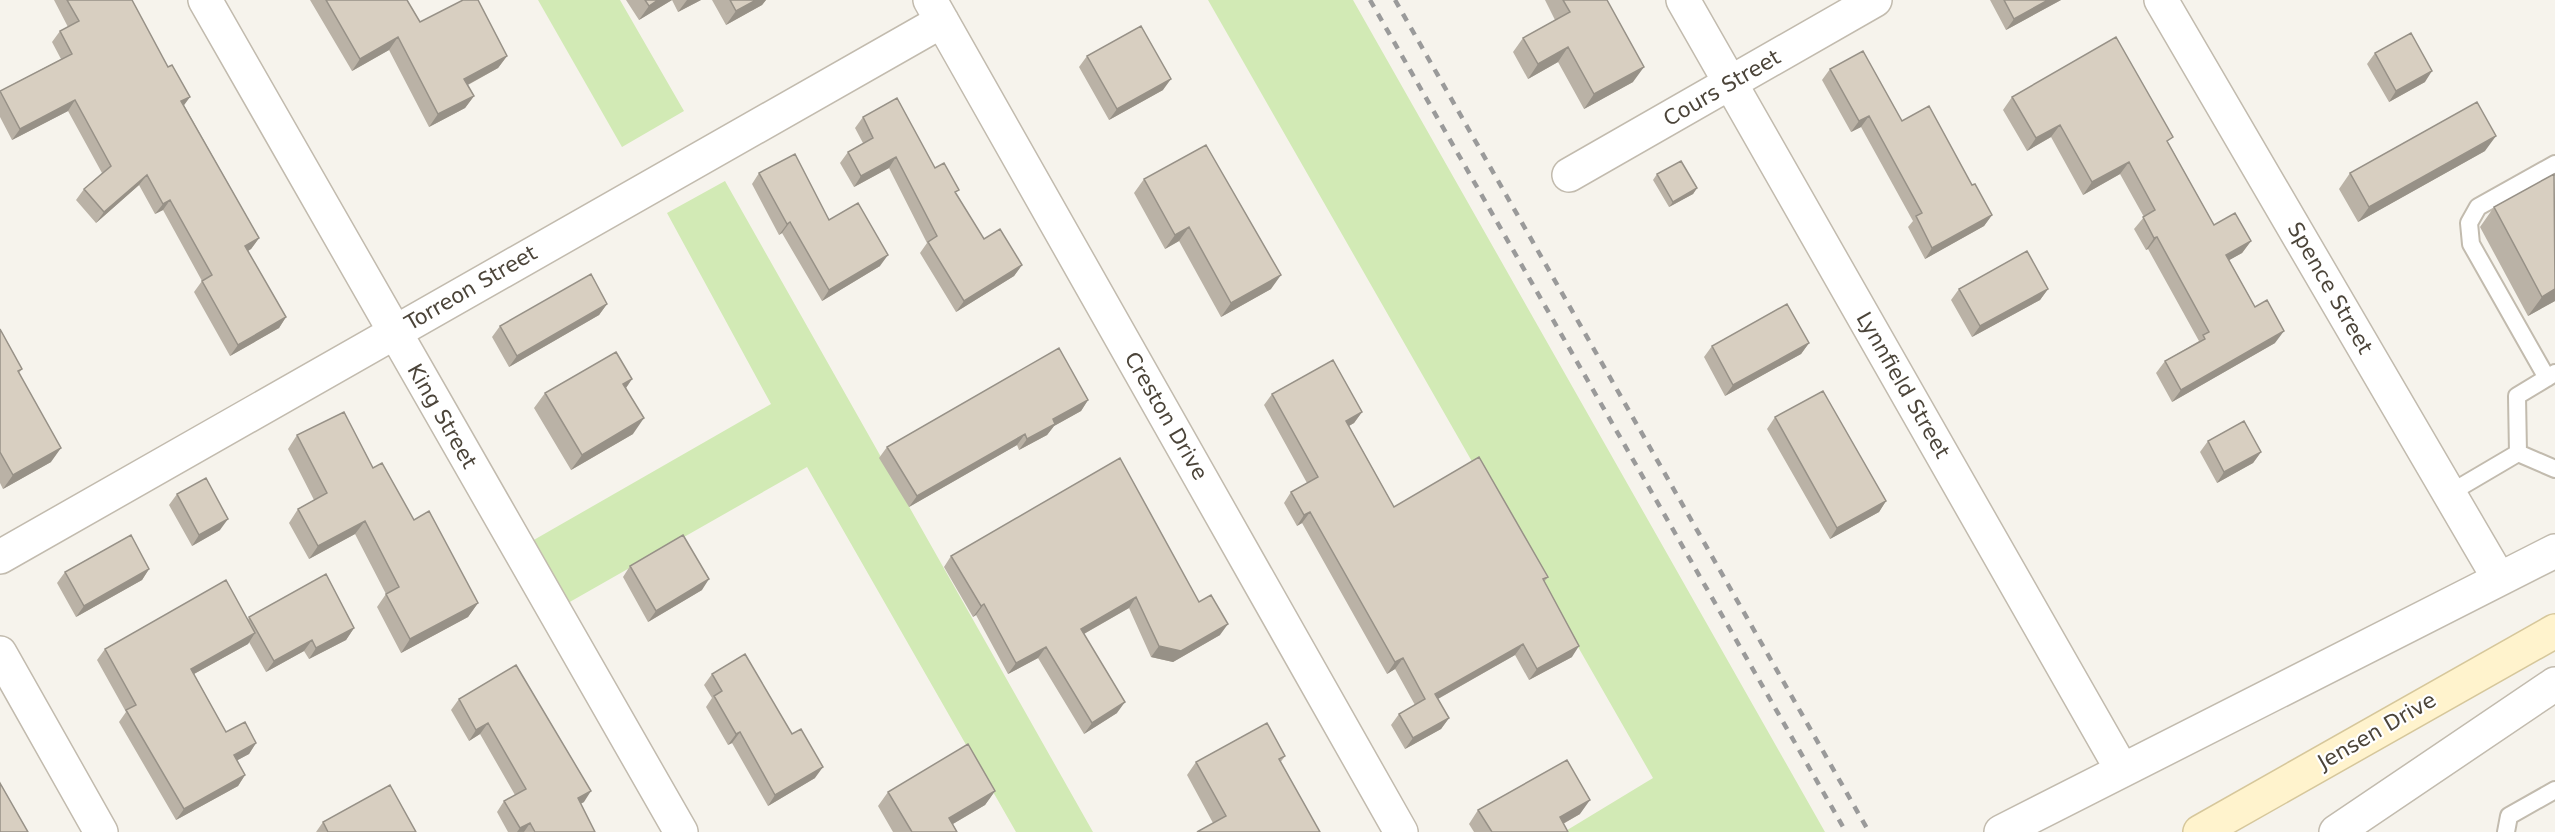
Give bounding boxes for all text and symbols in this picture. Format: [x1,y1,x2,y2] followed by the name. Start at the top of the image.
[1659,45,1785,131] street label: Cours Street
[2283,218,2377,358] street label: Spence Street
[400,241,541,336] street label: Torreon Street
[1851,308,1955,462] street label: Lynnfield Street
[1120,348,1212,484] street label: Creston Drive
[402,359,482,473] street label: King Street
[2312,688,2440,775] street label: Jensen Drive

